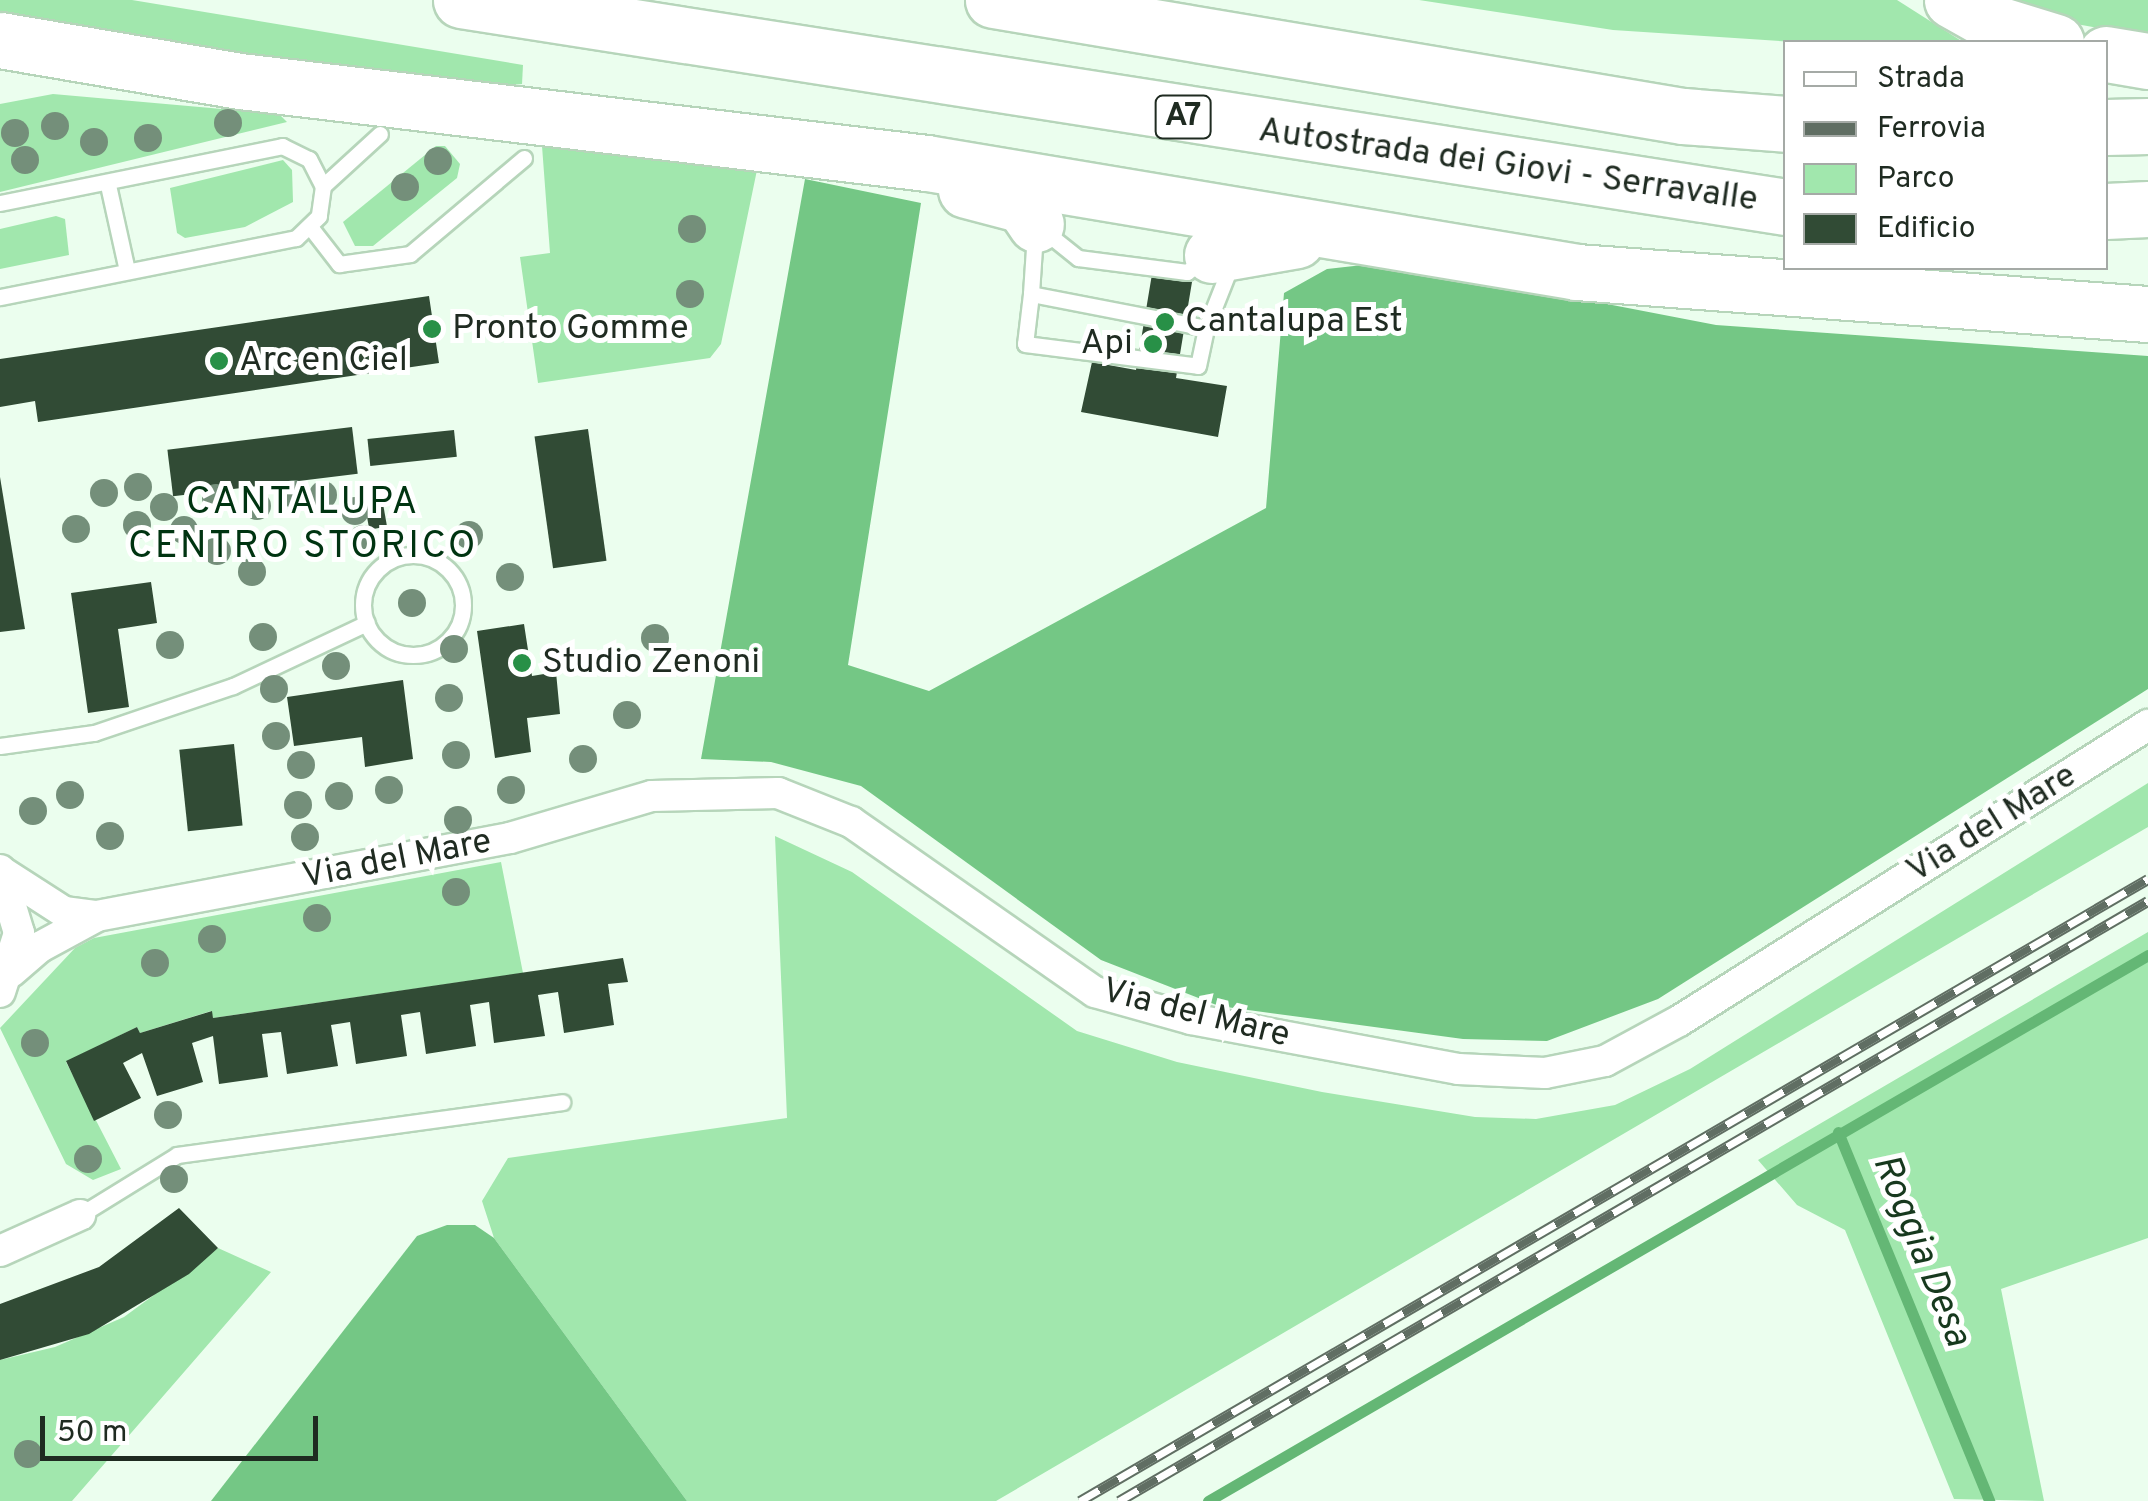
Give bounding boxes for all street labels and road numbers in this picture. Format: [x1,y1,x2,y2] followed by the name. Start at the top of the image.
[1153,90,1213,144] road number: A7
[1256,110,1760,222] street label: Autostrada dei Giovi - Serravalle
[1900,755,2084,893] street label: Via del Mare
[299,821,495,899] street label: Via del Mare
[1098,970,1294,1058] street label: Via del Mare

